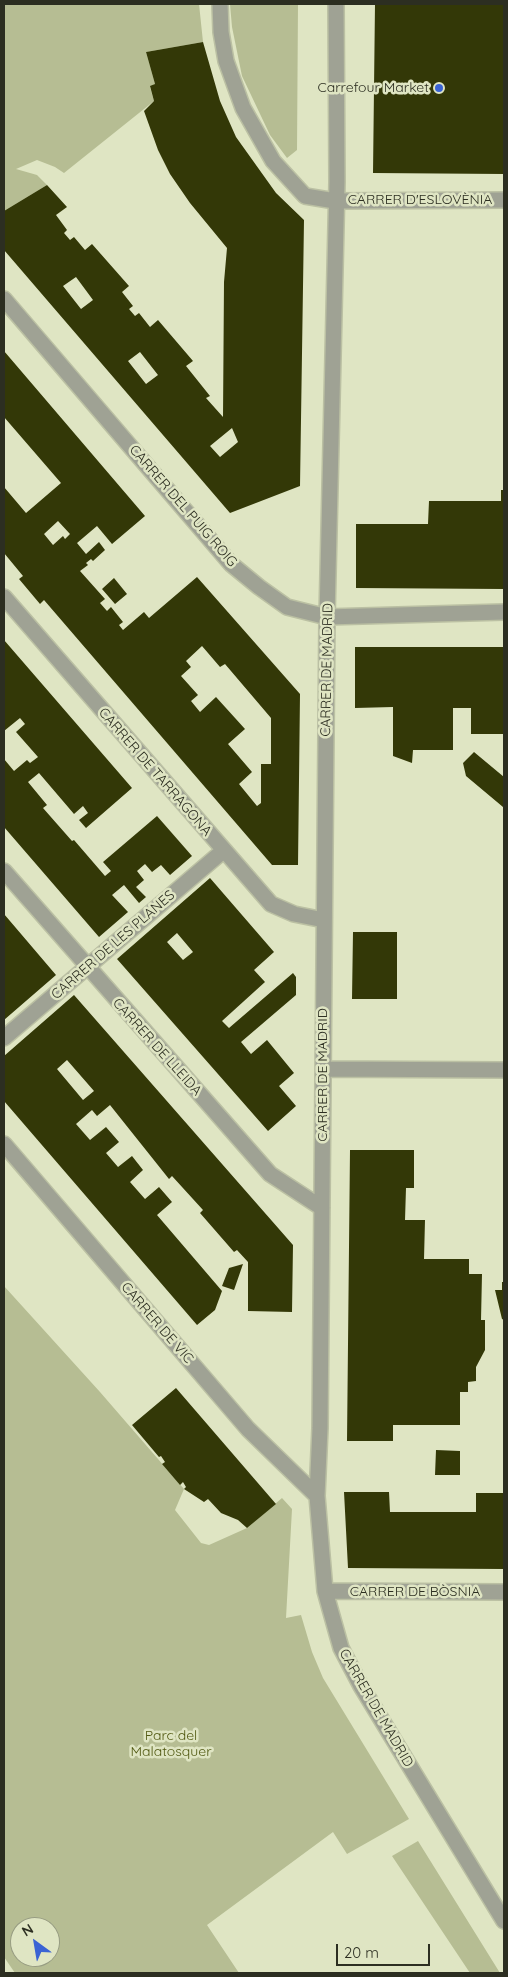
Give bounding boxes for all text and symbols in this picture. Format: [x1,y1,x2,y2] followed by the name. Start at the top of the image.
[318,80,429,96] place label: Carrefour Market
[433,82,445,94] marker: Carrefour Market
[348,192,492,208] street label: CARRER D'ESLOVÈNIA
[125,442,241,570] street label: CARRER DEL PUIG ROIG
[317,603,337,737] street label: CARRER DE MADRID
[95,705,215,839] street label: CARRER DE TARRAGONA
[48,887,178,1003] street label: CARRER DE LES PLANES
[109,995,205,1099] street label: CARRER DE LLEIDA
[315,1008,331,1142] street label: CARRER DE MADRID
[117,1279,197,1367] street label: CARRER DE VIC
[350,1584,480,1600] street label: CARRER DE BÒSNIA
[335,1646,417,1770] street label: CARRER DE MADRID
[130,1728,212,1760] park label: Parc del Malatosquer
[10,1917,60,1967] north arrow
[18,1920,37,1940] text: N
[338,1934,432,1966] scale bar
[344,1943,379,1962] text: 20 m

